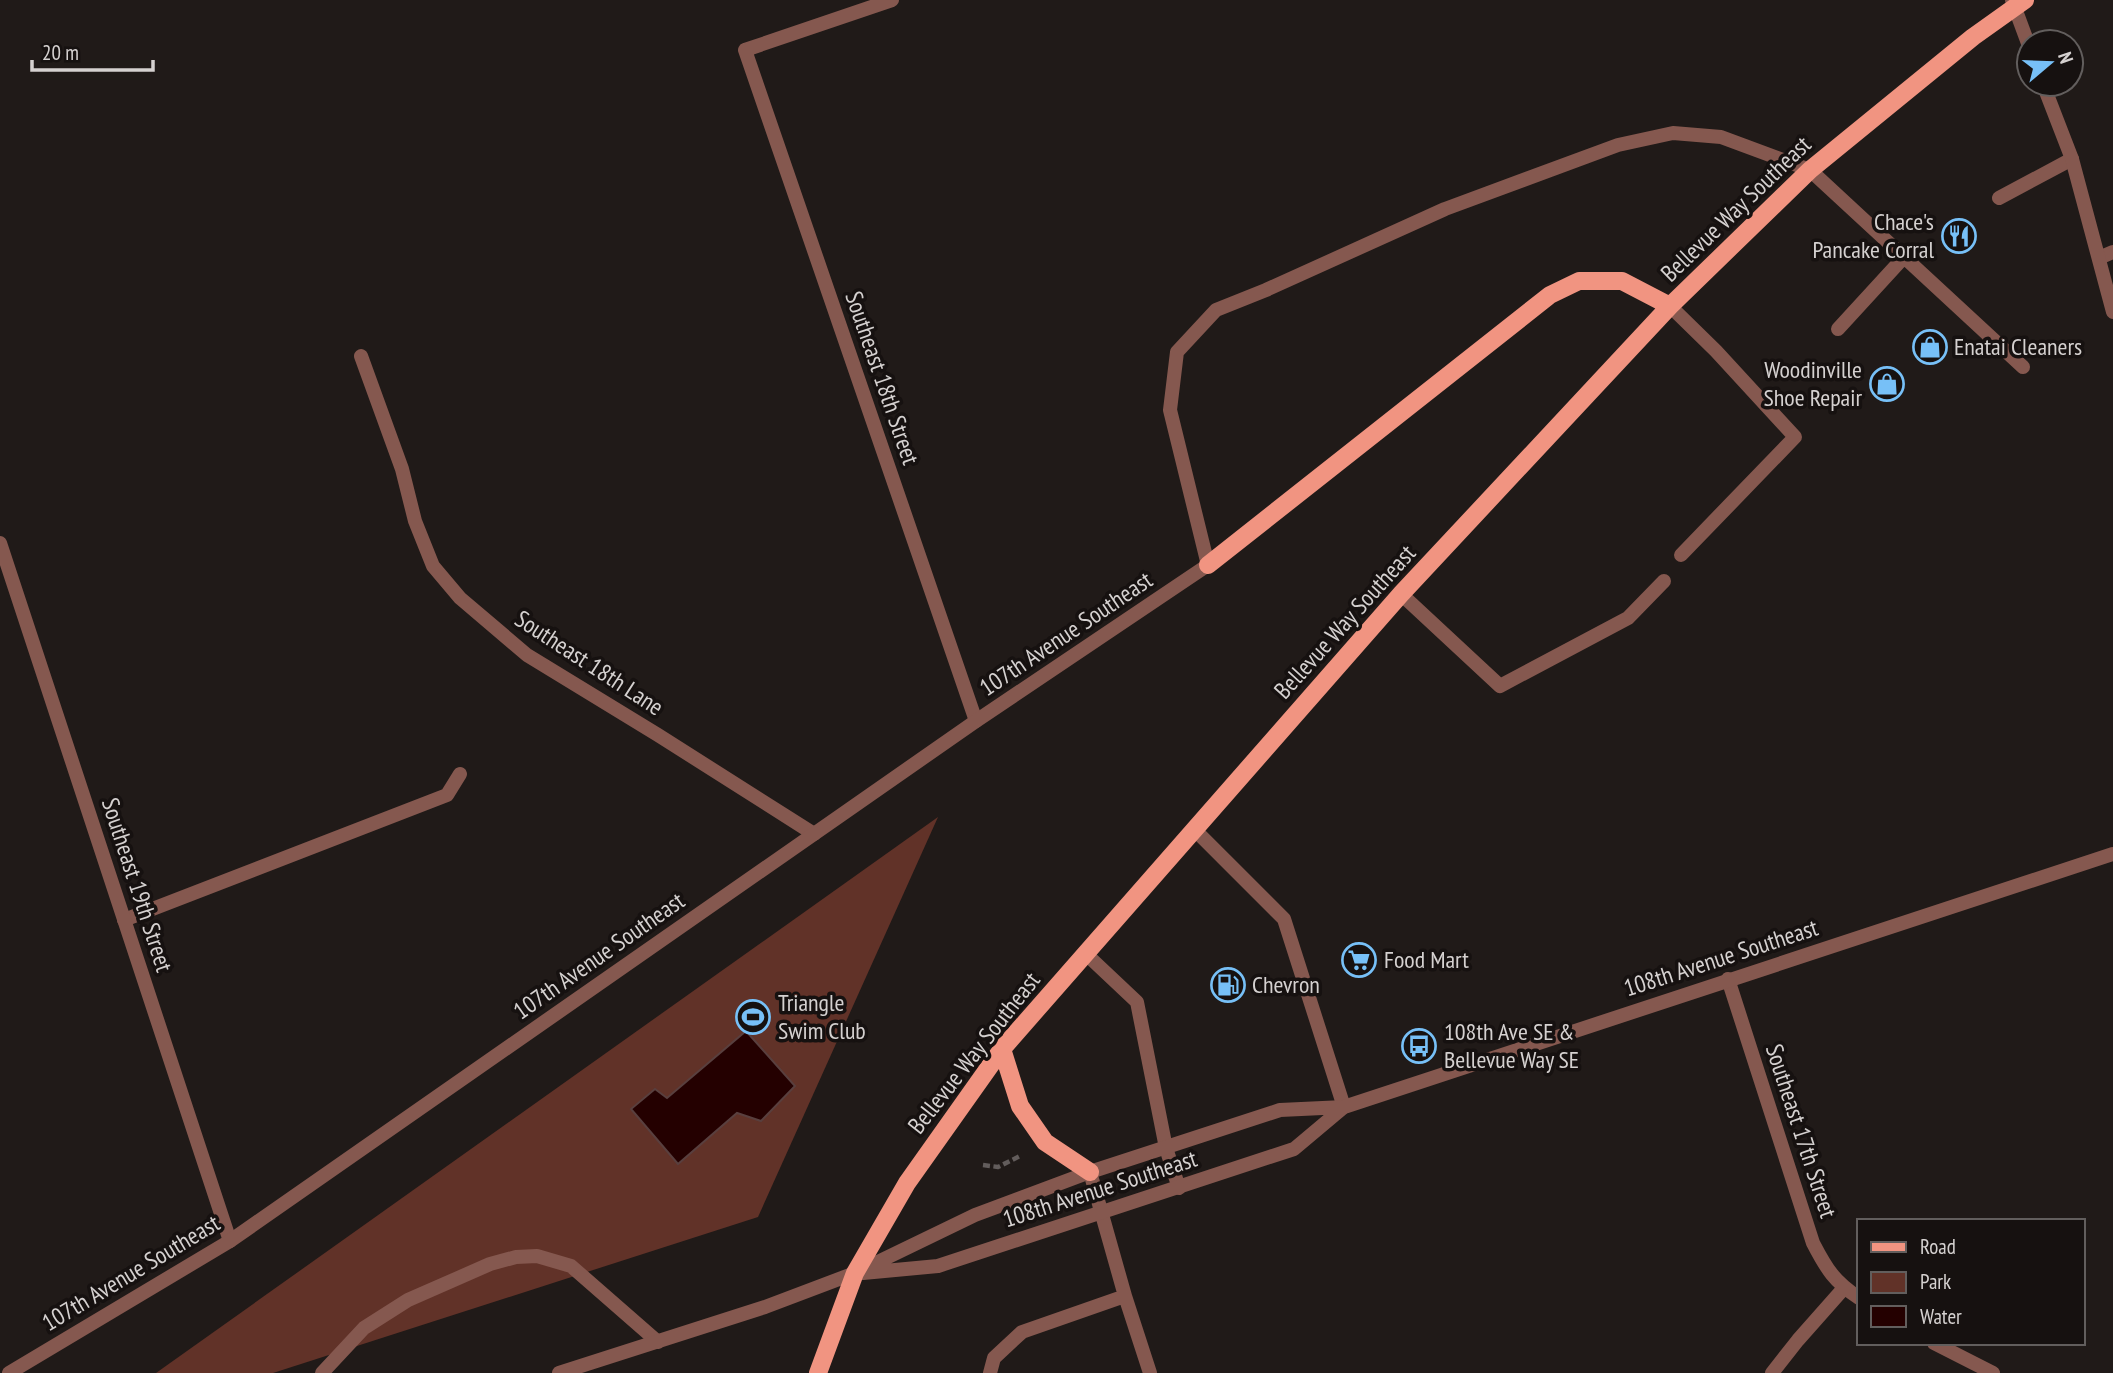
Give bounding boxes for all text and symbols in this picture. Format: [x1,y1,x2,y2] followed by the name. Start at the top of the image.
[32,28,152,72] scale bar
[2015,28,2085,98] north arrow
[42,39,79,66] text: 20 m
[2053,49,2079,66] text: N
[1654,129,1818,288] street label: Bellevue Way Southeast
[1812,206,1934,265] place label: Chace's Pancake Corral
[1940,217,1978,255] restaurant icon: Chace's Pancake Corral
[838,287,927,469] street label: Southeast 18th Street
[1911,328,1949,366] shop icon: Enatai Cleaners
[1954,331,2082,362] place label: Enatai Cleaners
[1763,354,1862,413] place label: Woodinville Shoe Repair
[1868,365,1906,403] shop icon: Woodinville Shoe Repair
[1267,538,1422,705] street label: Bellevue Way Southeast
[973,564,1158,703] street label: 107th Avenue Southeast
[509,603,669,722] street label: Southeast 18th Lane
[95,794,180,976] street label: Southeast 19th Street
[507,885,691,1026] street label: 107th Avenue Southeast
[1620,911,1822,1004] street label: 108th Avenue Southeast
[1340,941,1378,979] supermarket icon: Food Mart
[1384,944,1469,975] place label: Food Mart
[901,965,1047,1140] street label: Bellevue Way Southeast
[1209,966,1247,1004] fuel station icon: Chevron
[1252,969,1320,1000] place label: Chevron
[778,987,866,1046] place label: Triangle Swim Club
[734,998,772,1036] sports icon: Triangle Swim Club
[1444,1016,1579,1075] place label: 108th Ave SE & Bellevue Way SE
[1400,1027,1438,1065] bus stop icon: 108th Ave SE & Bellevue Way SE
[1759,1040,1844,1222] street label: Southeast 17th Street
[999,1142,1201,1235] street label: 108th Avenue Southeast
[36,1207,226,1338] street label: 107th Avenue Southeast
[1857,1219,2085,1345] legend
[1920,1233,1956,1260] text: Road
[1920,1268,1951,1295] text: Park
[1920,1303,1962,1330] text: Water

